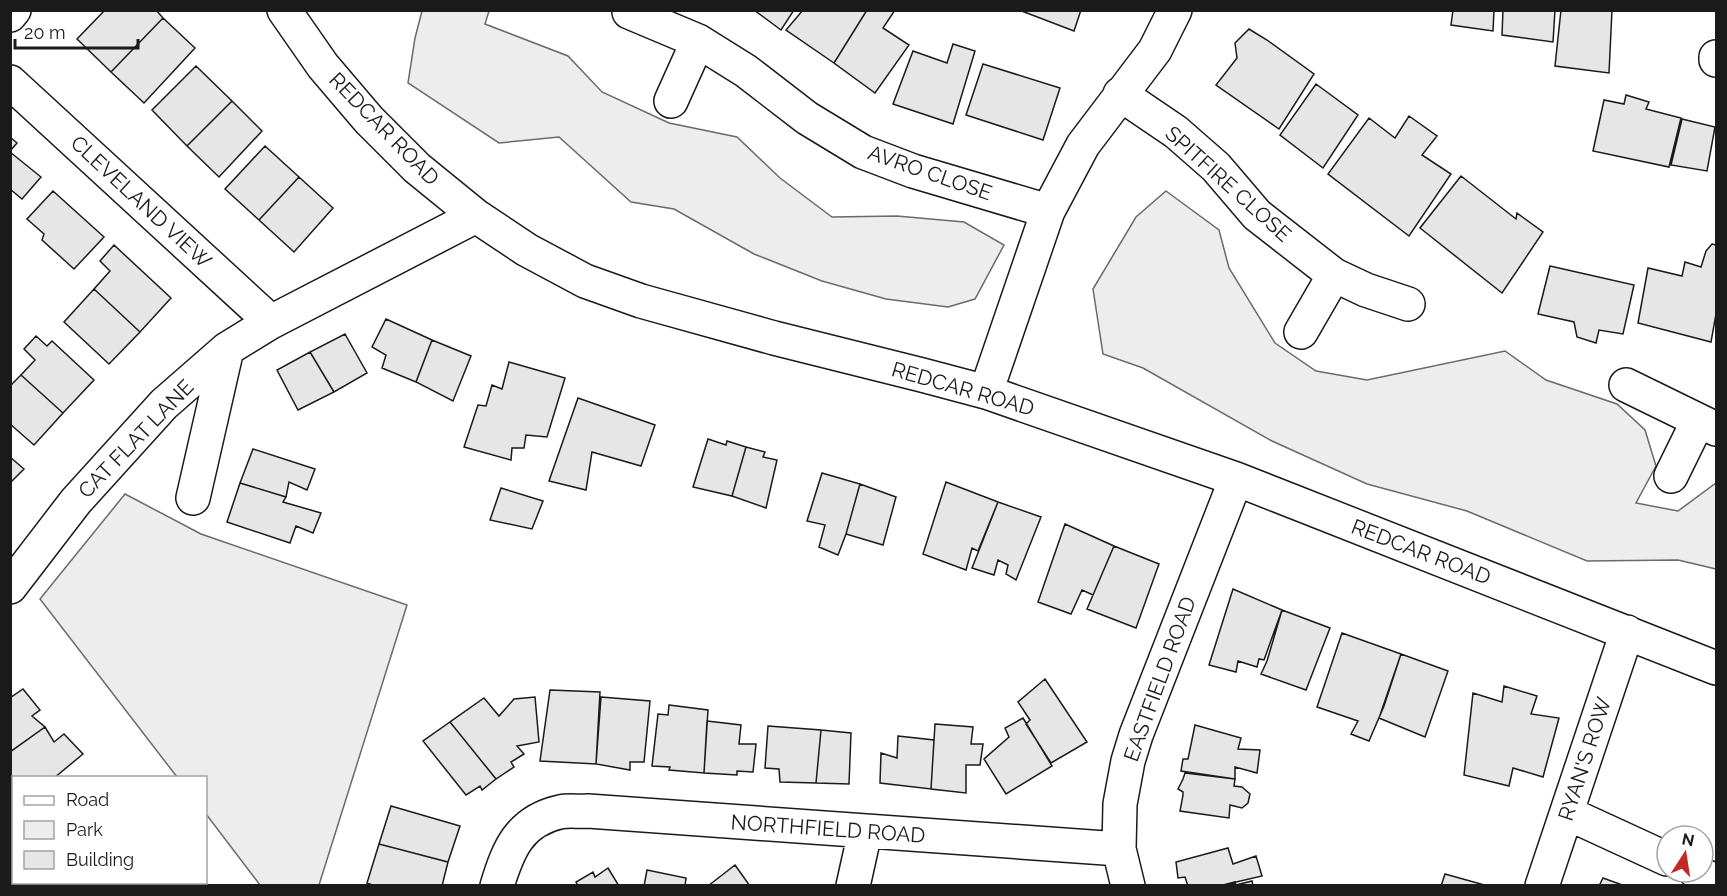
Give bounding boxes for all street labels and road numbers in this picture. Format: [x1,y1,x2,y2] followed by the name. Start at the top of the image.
[324,67,444,190] street label: REDCAR ROAD
[1160,121,1296,247] street label: SPITFIRE CLOSE
[66,130,217,273] street label: CLEVELAND VIEW
[865,140,995,205] street label: AVRO CLOSE
[889,356,1037,421] street label: REDCAR ROAD
[73,374,198,503] street label: CAT FLAT LANE
[1348,513,1494,590] street label: REDCAR ROAD
[1118,593,1201,765] street label: EASTFIELD ROAD
[1553,694,1616,824] street label: RYAN'S ROW
[730,809,926,848] street label: NORTHFIELD ROAD

